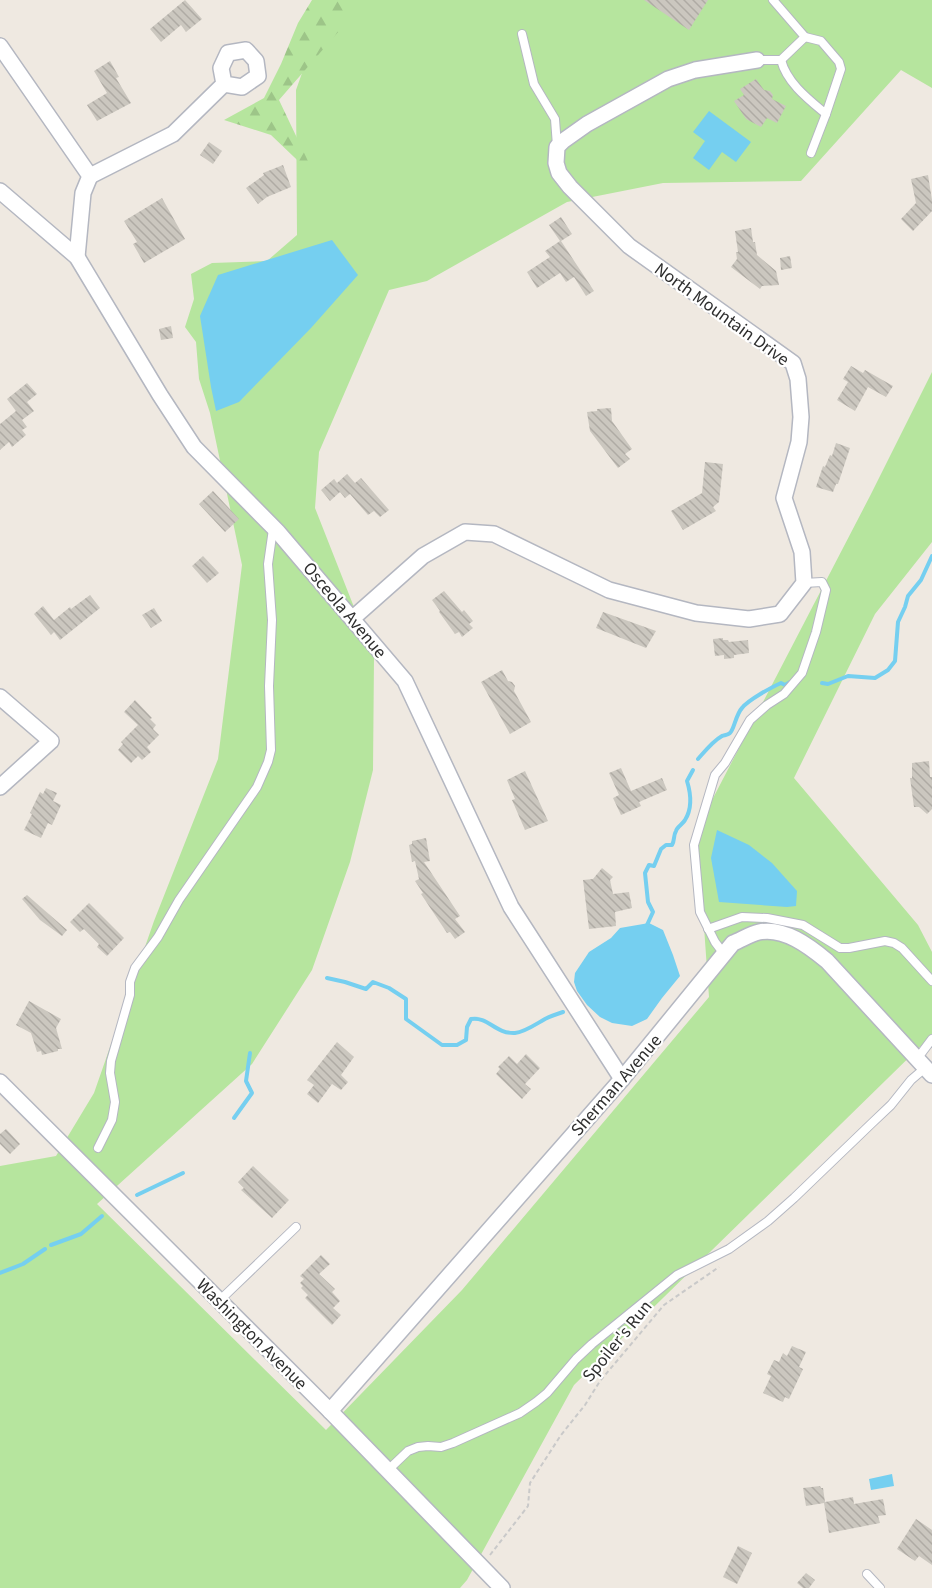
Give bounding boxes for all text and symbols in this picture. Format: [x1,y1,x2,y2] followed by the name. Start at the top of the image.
[649,257,794,372] street label: North Mountain Drive
[297,557,392,664] street label: Osceola Avenue
[565,1029,668,1142] street label: Sherman Avenue
[190,1273,313,1396] street label: Washington Avenue
[577,1295,658,1388] street label: Spoiler's Run

